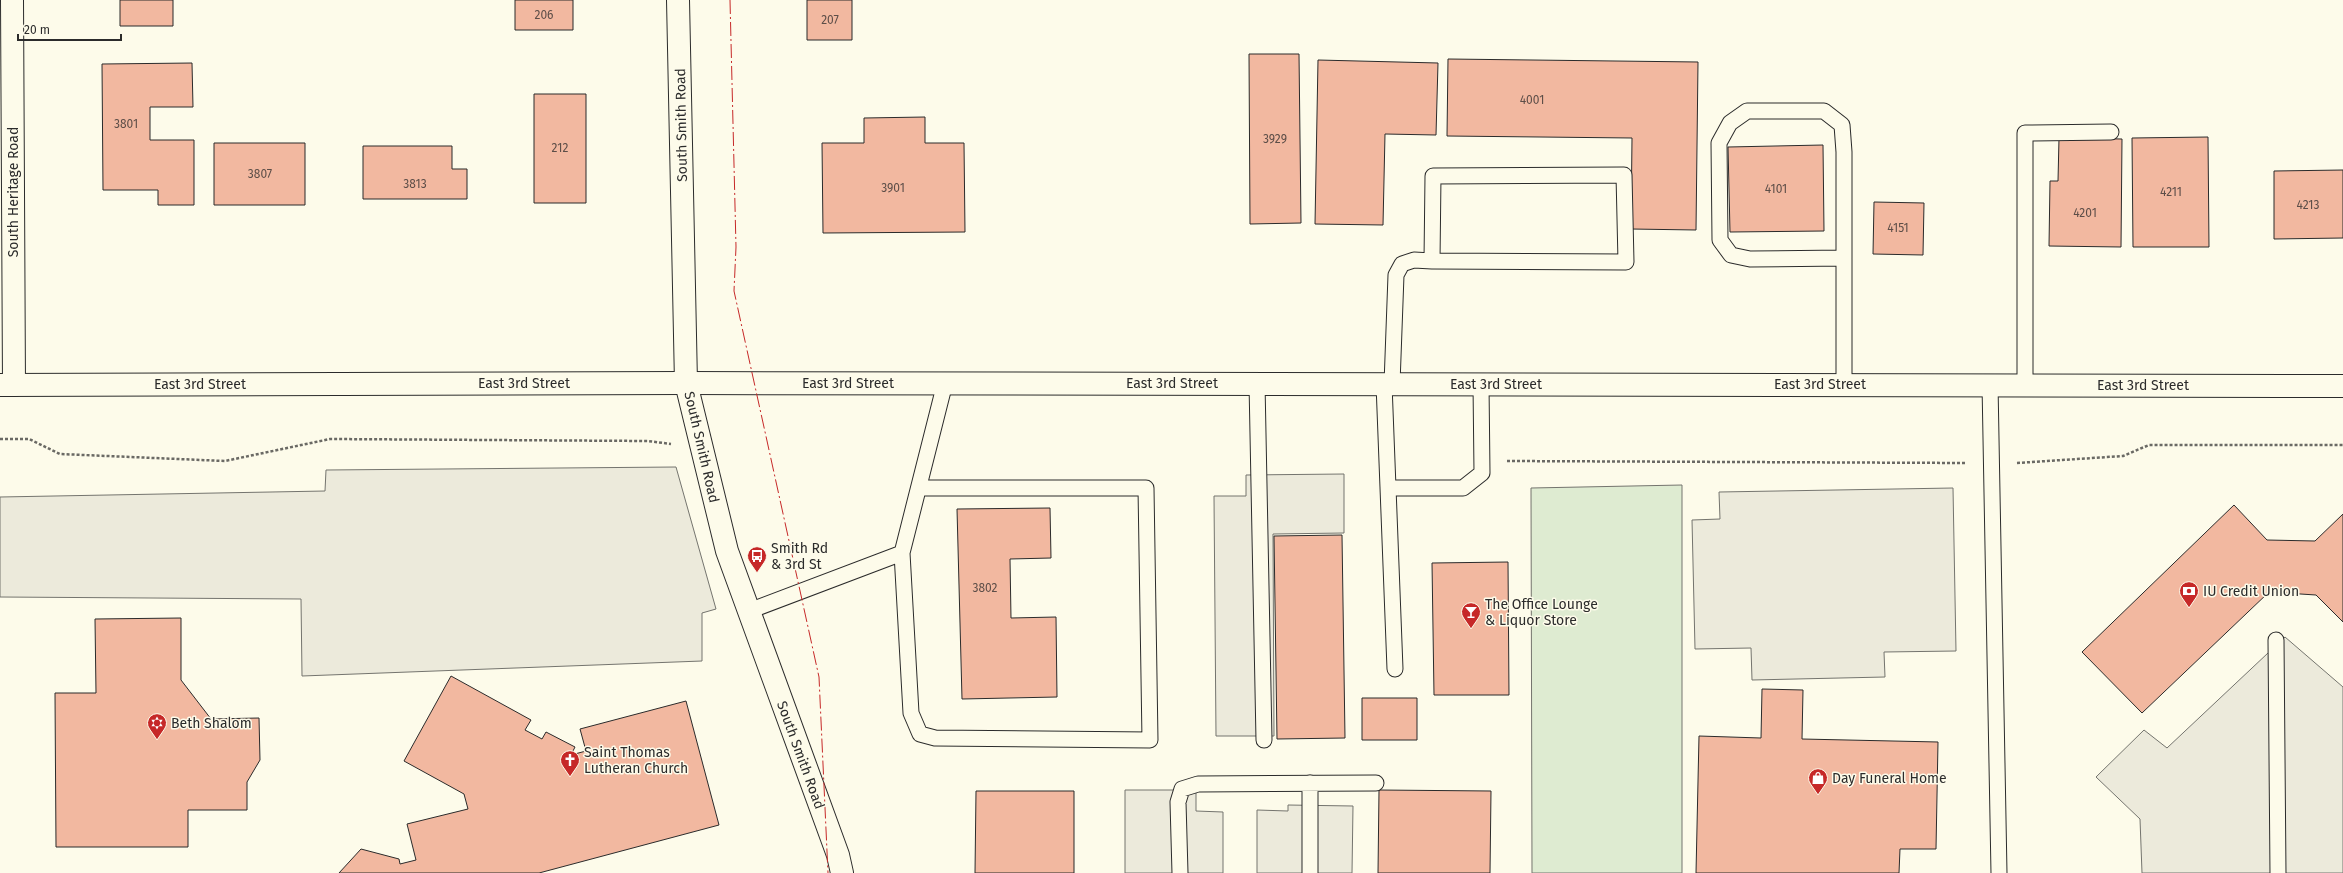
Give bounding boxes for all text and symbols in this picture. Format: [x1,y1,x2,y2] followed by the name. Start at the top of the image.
[534,8,554,22] house number: 206
[821,13,839,27] house number: 207
[18,16,121,42] scale bar
[24,23,50,37] text: 20 m
[672,68,691,182] street label: South Smith Road
[1520,93,1544,107] house number: 4001
[114,117,138,131] house number: 3801
[5,127,22,257] street label: South Heritage Road
[1263,132,1287,146] house number: 3929
[552,141,568,155] house number: 212
[248,167,272,181] house number: 3807
[403,177,427,191] house number: 3813
[881,181,905,195] house number: 3901
[1765,182,1787,196] house number: 4101
[2160,185,2182,199] house number: 4211
[2297,198,2319,212] house number: 4213
[2073,206,2097,220] house number: 4201
[1887,221,1909,235] house number: 4151
[478,375,571,392] street label: East 3rd Street
[802,375,895,392] street label: East 3rd Street
[1126,375,1219,392] street label: East 3rd Street
[154,376,247,393] street label: East 3rd Street
[1450,376,1543,393] street label: East 3rd Street
[1774,376,1867,393] street label: East 3rd Street
[2097,377,2190,394] street label: East 3rd Street
[680,390,723,504] street label: South Smith Road
[771,540,828,573] place label: Smith Rd & 3rd St
[746,545,768,573] bus stop icon: Smith Rd & 3rd St
[2178,580,2200,608] bank icon: IU Credit Union
[972,581,998,595] house number: 3802
[2203,583,2299,600] place label: IU Credit Union
[1485,596,1598,629] place label: The Office Lounge & Liquor Store
[1460,601,1482,629] bar icon: The Office Lounge & Liquor Store
[773,699,828,812] street label: South Smith Road
[146,712,168,740] synagogue icon: Beth Shalom
[171,715,252,732] place label: Beth Shalom
[584,744,688,777] place label: Saint Thomas Lutheran Church
[559,749,581,777] church icon: Saint Thomas Lutheran Church
[1807,767,1829,795] shop icon: Day Funeral Home
[1832,770,1947,787] place label: Day Funeral Home

